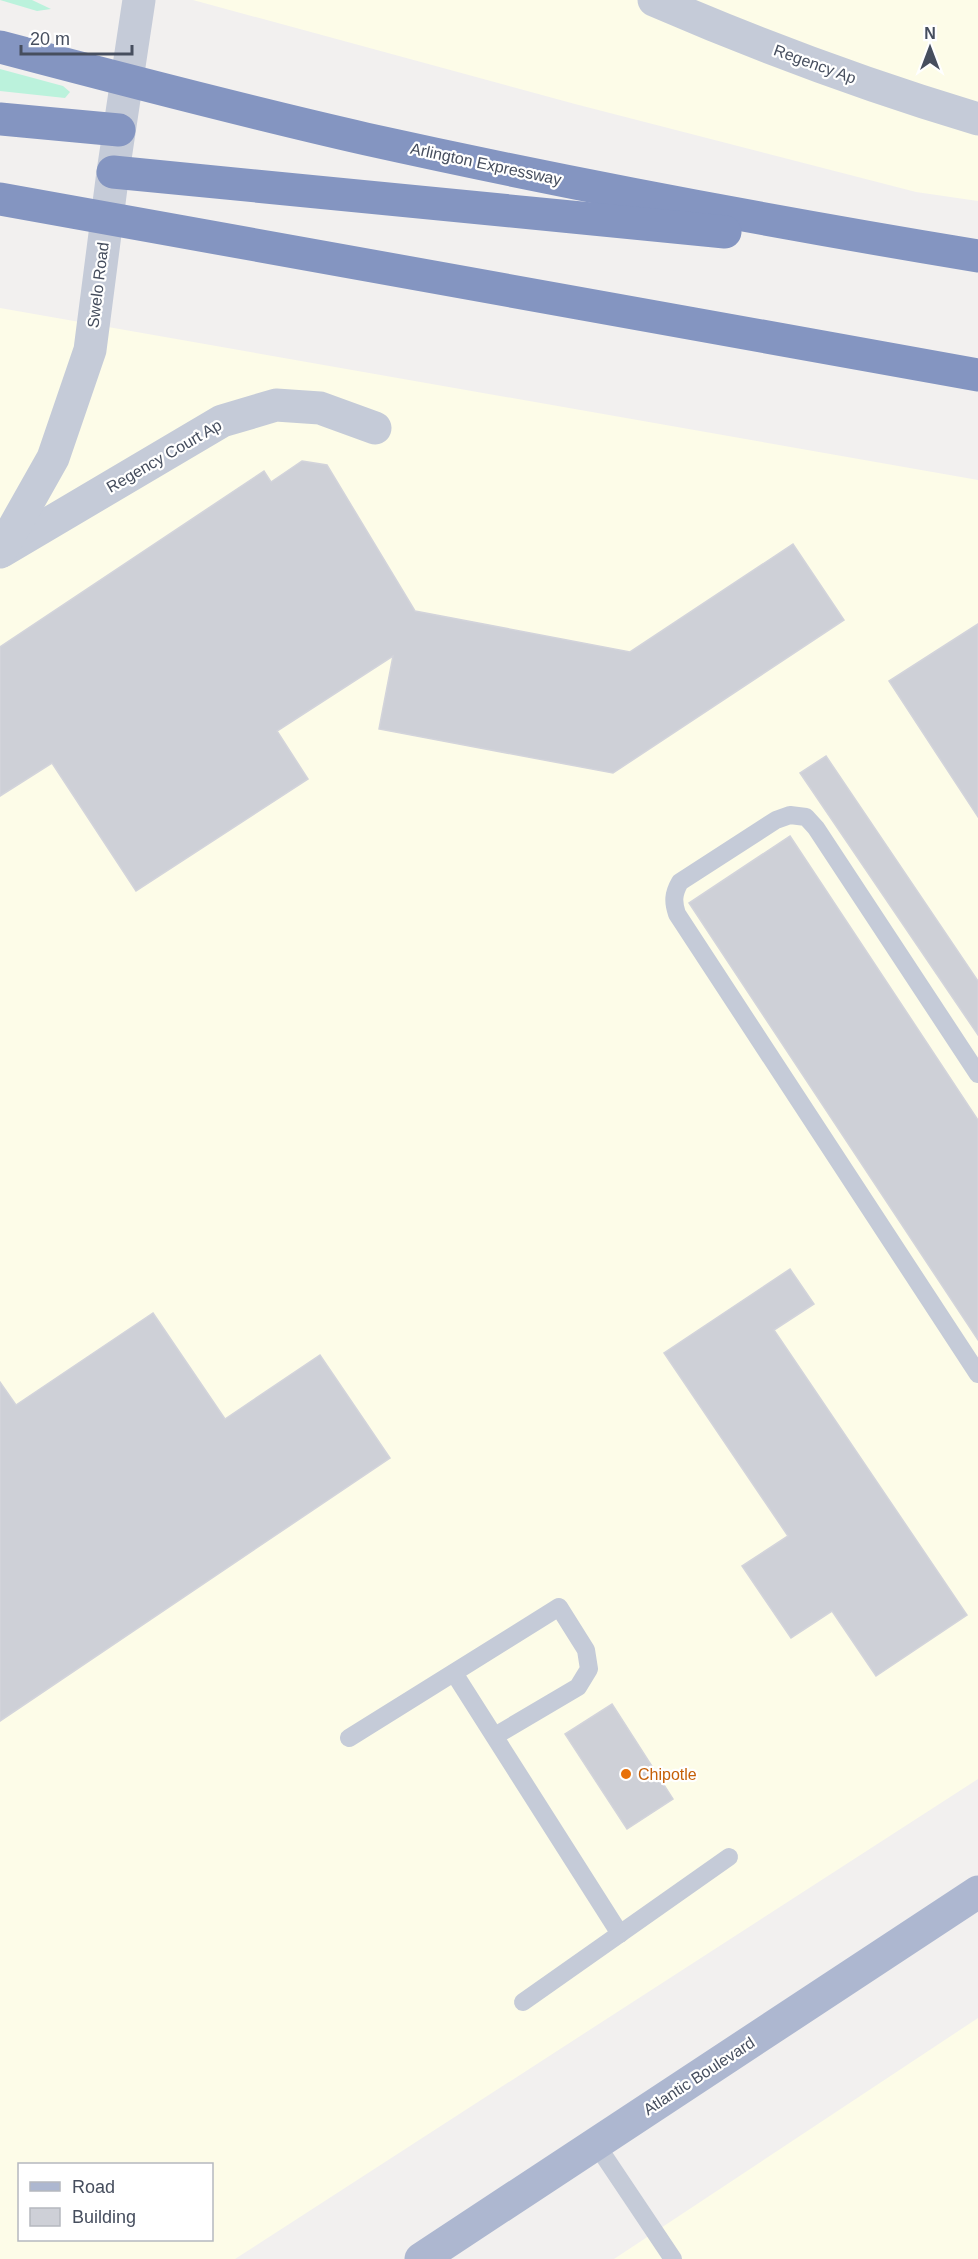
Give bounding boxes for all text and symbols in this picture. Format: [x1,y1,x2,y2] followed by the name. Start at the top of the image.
[21,18,132,56] scale bar
[900,18,960,78] north arrow
[924,25,936,42] text: N
[30,29,70,49] text: 20 m
[772,41,859,87] street label: Regency Ap
[409,140,563,188] street label: Arlington Expressway
[84,241,112,329] street label: Swelo Road
[104,416,225,496] street label: Regency Court Ap
[638,1766,697,1783] place label: Chipotle
[619,1767,633,1781] marker: Chipotle
[640,2034,758,2118] street label: Atlantic Boulevard
[18,2163,213,2241] legend
[72,2177,115,2197] text: Road
[72,2207,136,2227] text: Building

